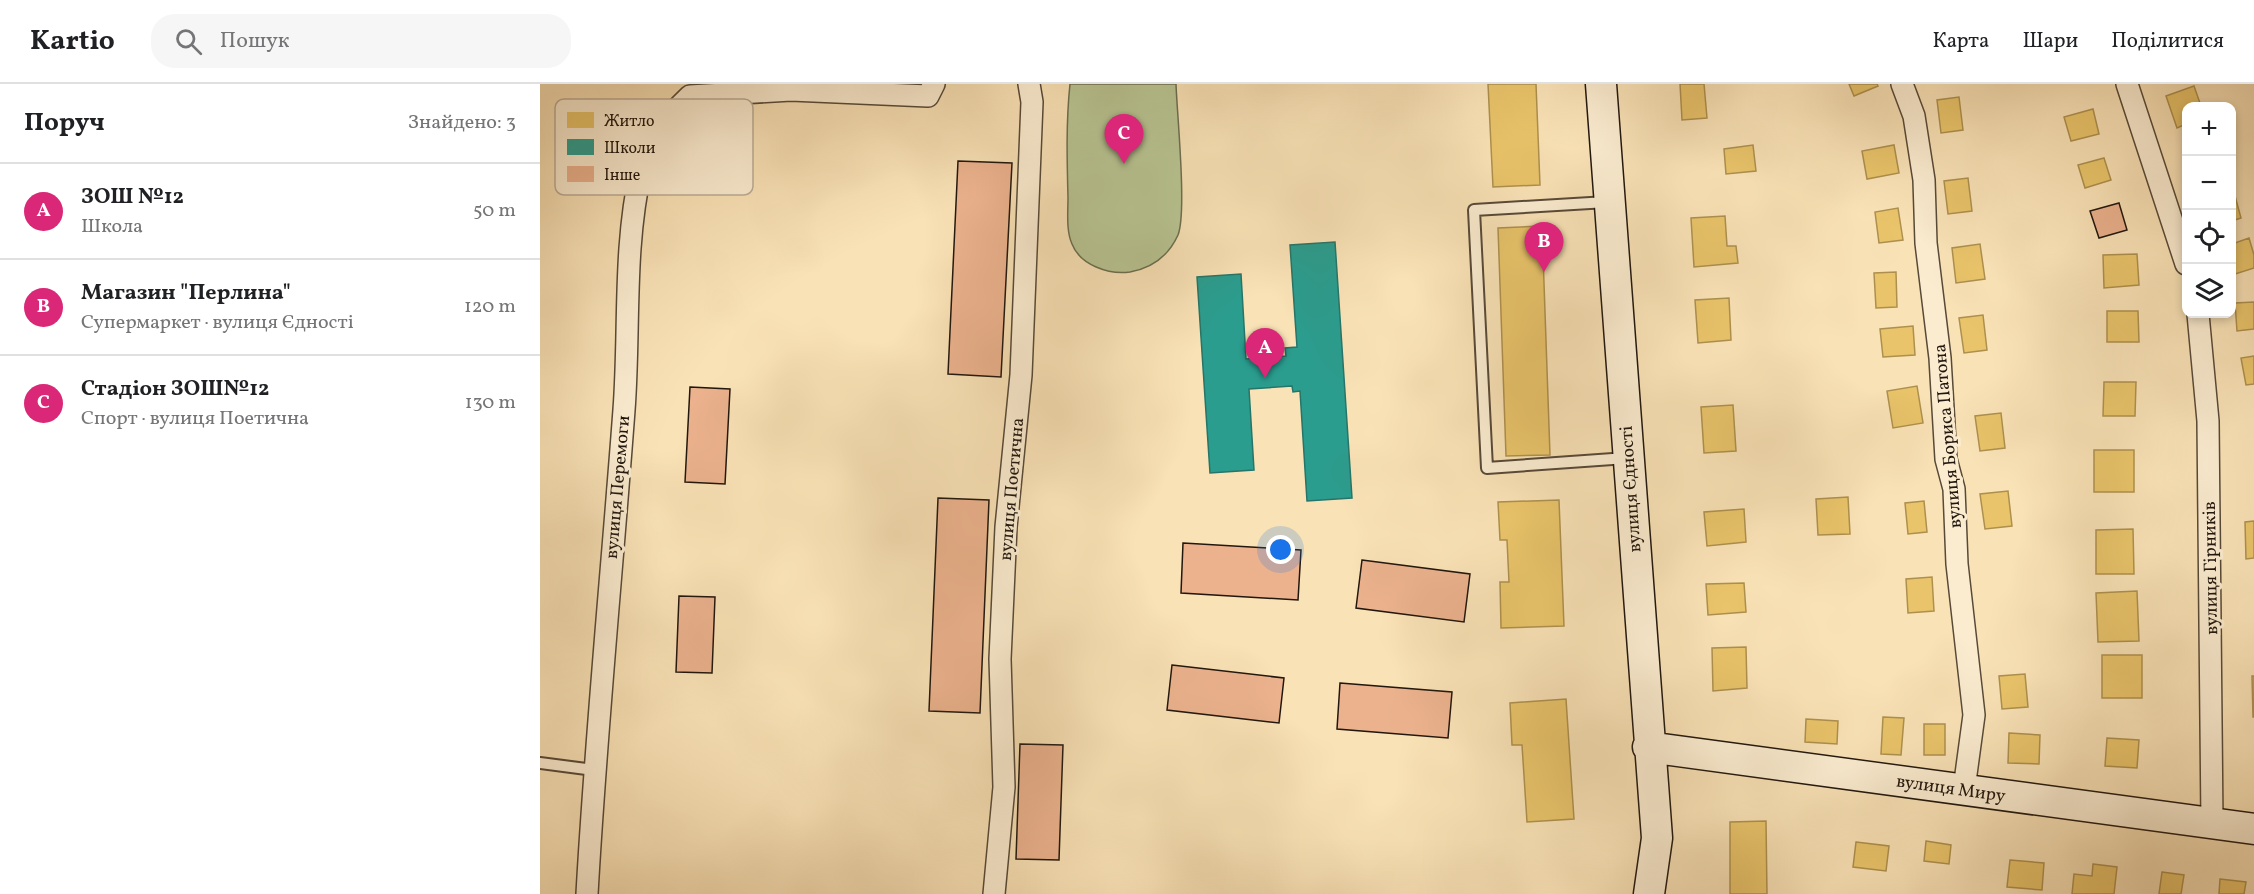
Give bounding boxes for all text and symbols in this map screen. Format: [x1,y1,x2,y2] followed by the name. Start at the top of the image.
[151,14,571,68] search box
[30,22,115,61] text: Kartio
[172,25,205,58] icon: search
[220,26,290,57] text: Пошук
[1932,27,1989,56] text: Карта
[2022,27,2078,56] text: Шари
[2111,27,2224,56] text: Поділитися
[555,99,753,195] legend
[2182,102,2236,318] map controls
[2182,102,2236,156] button: +
[24,105,105,141] text: Поруч
[408,109,516,137] text: Знайдено: 3
[604,111,654,133] text: Житло
[1104,115,1144,164] pin: C
[604,138,656,160] text: Школи
[2182,156,2236,210] button: −
[604,165,640,187] text: Інше
[81,182,184,213] text: ЗОШ №12
[36,197,51,225] text: A
[473,197,516,225] text: 50 m
[2182,210,2236,264] button: locate
[81,213,143,241] text: Школа
[1524,222,1564,272] pin: B
[2182,264,2236,318] button: layers
[81,278,291,309] text: Магазин "Перлина"
[37,293,50,321] text: B
[464,293,516,321] text: 120 m
[81,309,354,337] text: Супермаркет · вулиця Єдності
[1246,328,1284,378] pin: A
[1928,343,1969,529] street label: вулиця Бориса Патона
[81,374,269,405] text: Стадіон ЗОШ№12
[37,389,50,417] text: C
[465,389,516,417] text: 130 m
[81,405,309,433] text: Спорт · вулиця Поетична
[600,414,637,560] street label: вулиця Перемоги
[994,417,1031,562] street label: вулиця Поетична
[1615,425,1648,553] street label: вулиця Єдності
[2198,501,2225,635] street label: вулиця Гірників
[1266,535,1295,564] your location
[1895,769,2007,810] street label: вулиця Миру

